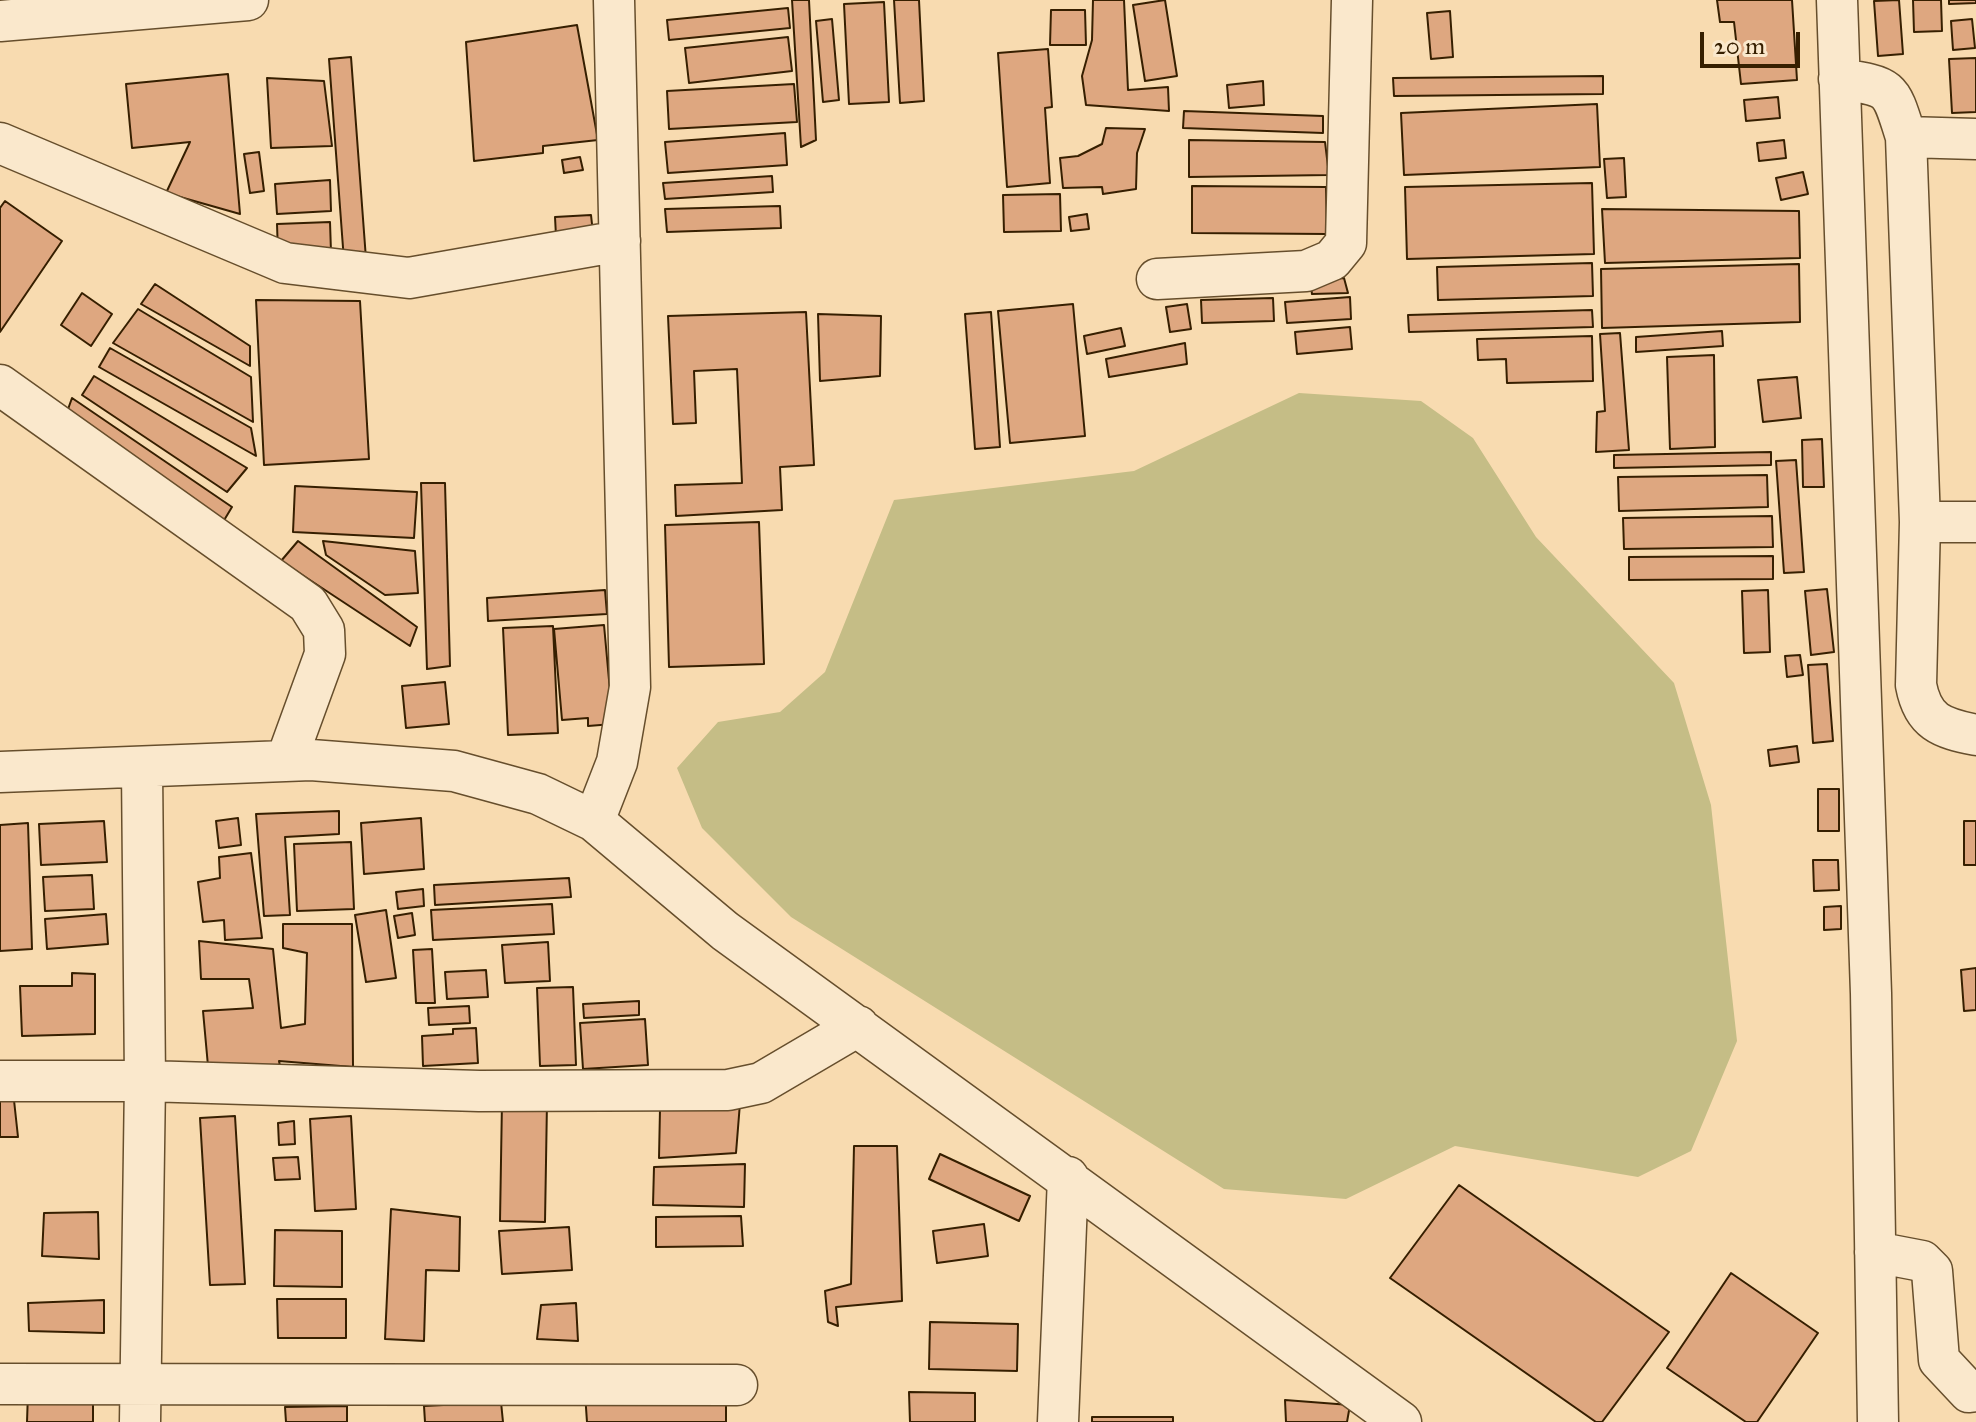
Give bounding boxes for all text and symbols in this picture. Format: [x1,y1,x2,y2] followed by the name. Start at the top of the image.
[1704,16,1804,66] scale bar
[1714,31,1765,61] text: 20 m

